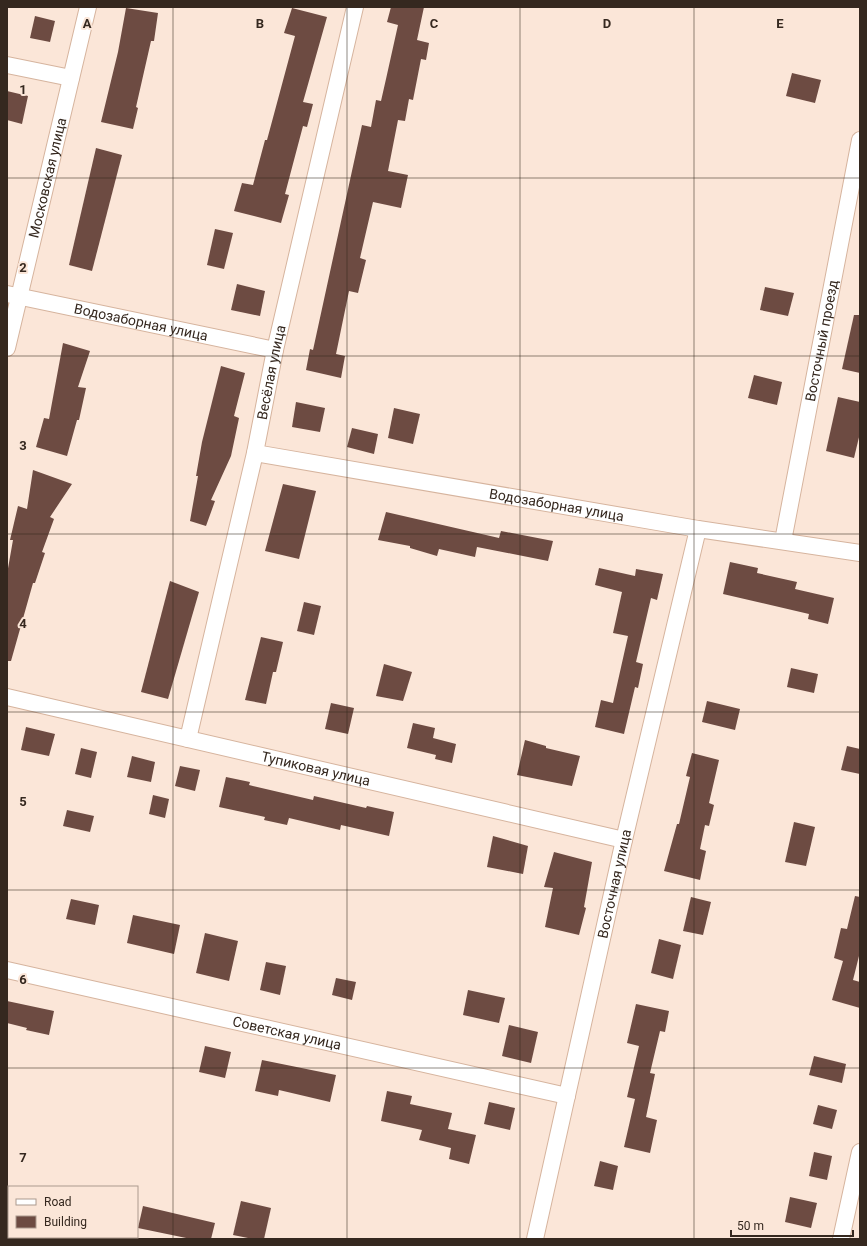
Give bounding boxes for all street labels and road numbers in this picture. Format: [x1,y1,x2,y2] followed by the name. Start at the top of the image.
[25,116,69,239] street label: Московская улица
[802,278,841,403] street label: Восточный проезд
[73,300,209,344] street label: Водозаборная улица
[254,323,289,421] street label: Весёлая улица
[488,485,625,524] street label: Водозаборная улица
[260,748,372,789] street label: Тупиковая улица
[594,828,634,940] street label: Восточная улица
[231,1013,343,1053] street label: Советская улица

